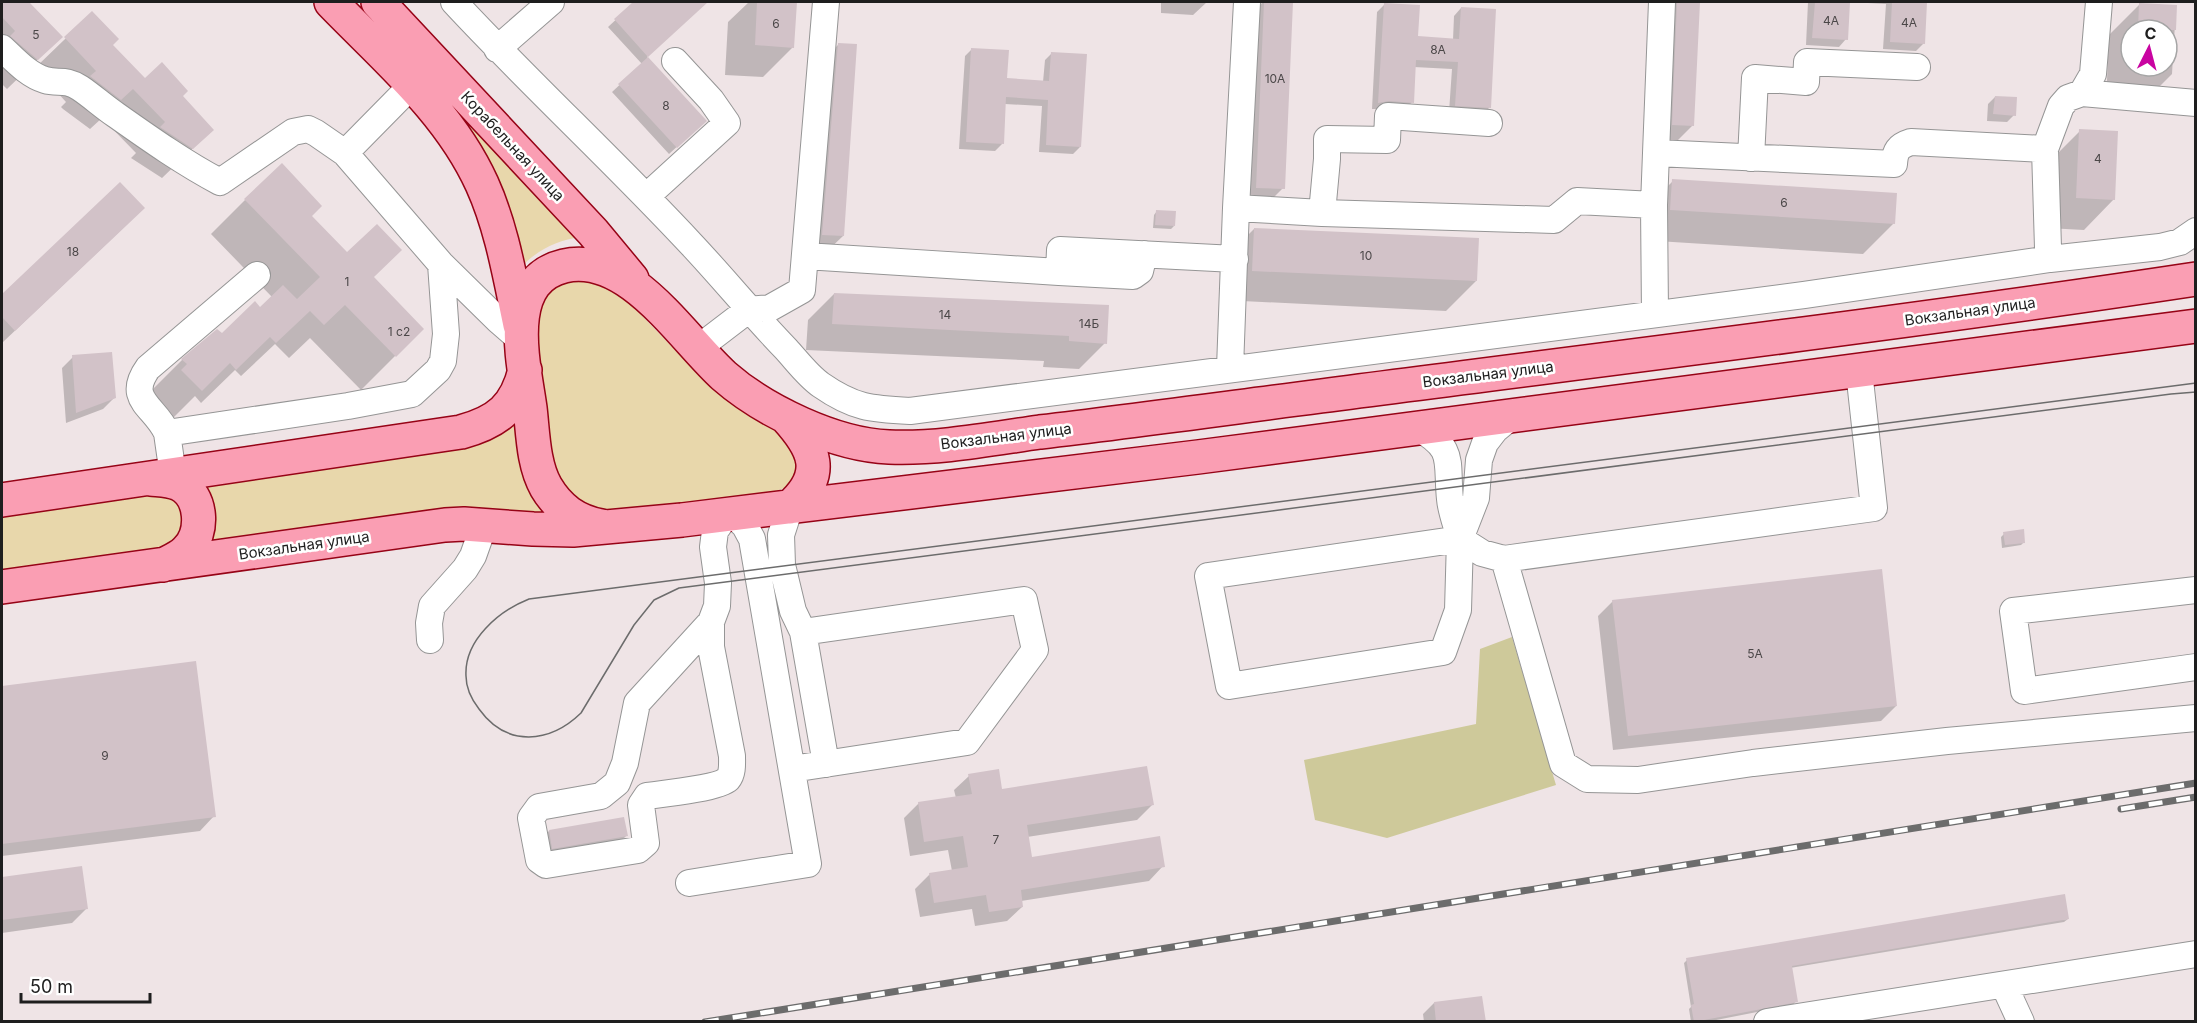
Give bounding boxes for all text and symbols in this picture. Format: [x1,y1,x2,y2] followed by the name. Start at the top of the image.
[1823,13,1839,28] house number: 4А
[1901,15,1917,30] house number: 4А
[772,16,780,31] house number: 6
[2119,18,2179,78] north arrow
[2144,23,2158,44] text: С
[32,27,40,42] house number: 5
[1430,42,1446,57] house number: 8А
[1265,71,1285,86] house number: 10А
[457,87,569,205] street label: Корабельная улица
[662,98,670,113] house number: 8
[2094,151,2102,166] house number: 4
[1780,195,1788,210] house number: 6
[67,244,79,259] house number: 18
[1360,248,1372,263] house number: 10
[345,274,349,289] house number: 1
[1903,292,2037,330] street label: Вокзальная улица
[939,307,952,322] house number: 14
[1079,316,1099,331] house number: 14Б
[388,324,410,339] house number: 1 с2
[1421,357,1555,391] street label: Вокзальная улица
[939,419,1073,453] street label: Вокзальная улица
[237,526,371,564] street label: Вокзальная улица
[1747,646,1763,661] house number: 5А
[101,748,109,763] house number: 9
[993,832,1000,847] house number: 7
[21,966,150,1004] scale bar
[30,976,73,997] text: 50 m

